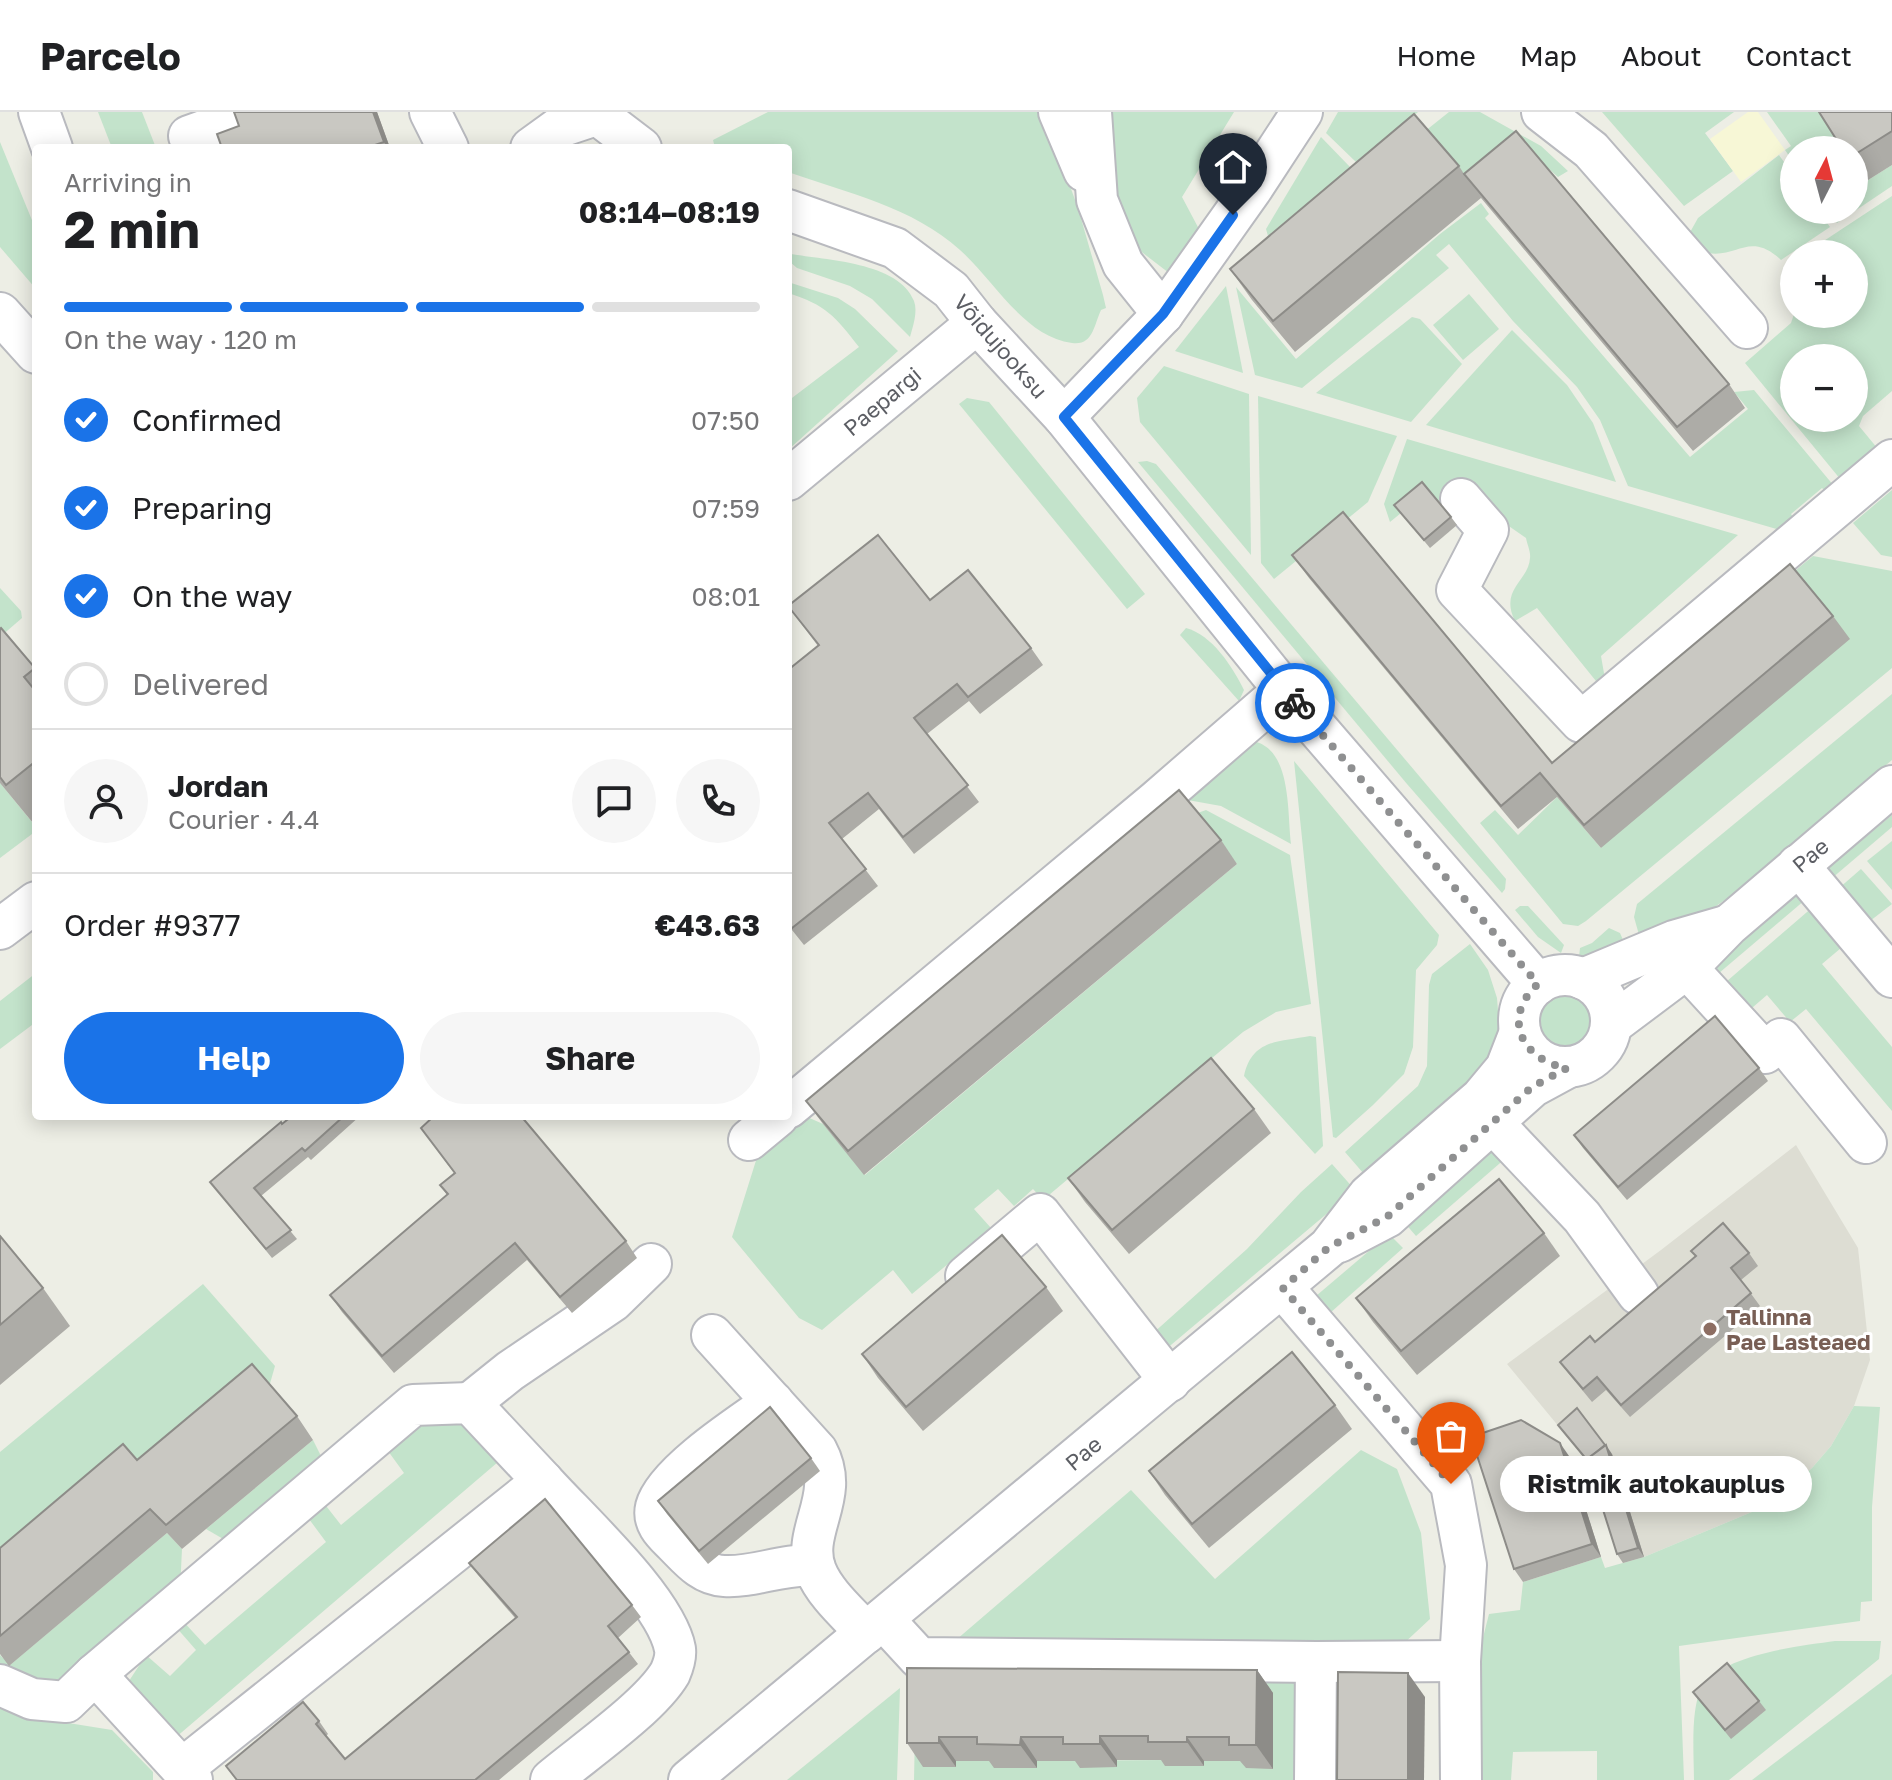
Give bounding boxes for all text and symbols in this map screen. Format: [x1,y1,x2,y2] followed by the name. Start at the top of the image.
[40,33,181,78] text: Parcelo
[1397,39,1476,72] text: Home
[1520,39,1577,72] text: Map
[1621,39,1702,72] text: About
[1746,39,1852,72] text: Contact
[1199,133,1267,215] pin
[1780,136,1868,224] north arrow
[1780,136,1868,432] map controls
[1211,145,1255,189] icon: home
[64,167,192,198] text: Arriving in
[579,194,760,230] text: 08:14–08:19
[64,197,200,259] text: 2 min
[1780,240,1868,328] button: +
[948,288,1054,404] street label: Võidujooksu
[64,324,297,355] text: On the way · 120 m
[1780,344,1868,432] button: −
[838,361,926,441] street label: Paepargi
[64,398,108,442] icon: check
[132,402,282,438] text: Confirmed
[691,405,760,436] text: 07:50
[64,486,108,530] icon: check
[132,490,273,526] text: Preparing
[691,493,760,524] text: 07:59
[64,574,108,618] icon: check
[132,578,292,614] text: On the way
[691,581,760,612] text: 08:01
[1255,663,1335,743] courier
[132,666,269,702] text: Delivered
[1273,681,1317,725] icon: bike
[64,759,148,843] button: person
[572,759,656,843] button: chat
[676,759,760,843] button: phone
[168,768,268,804] text: Jordan
[168,804,320,835] text: Courier · 4.4
[1786,832,1834,878] street label: Pae
[64,907,241,943] text: Order #9377
[655,907,760,943] text: €43.63
[64,1012,404,1104] button: Help
[420,1012,760,1104] button: Share
[1726,1303,1870,1355] place label: Tallinna Pae Lasteaed
[1701,1320,1719,1338] marker: Tallinna Pae Lasteaed
[1417,1402,1485,1484] pin
[1429,1414,1473,1458] icon: bag
[1059,1430,1107,1476] street label: Pae
[1499,1456,1811,1512] callout: Ristmik autokauplus
[1527,1468,1785,1499] text: Ristmik autokauplus

